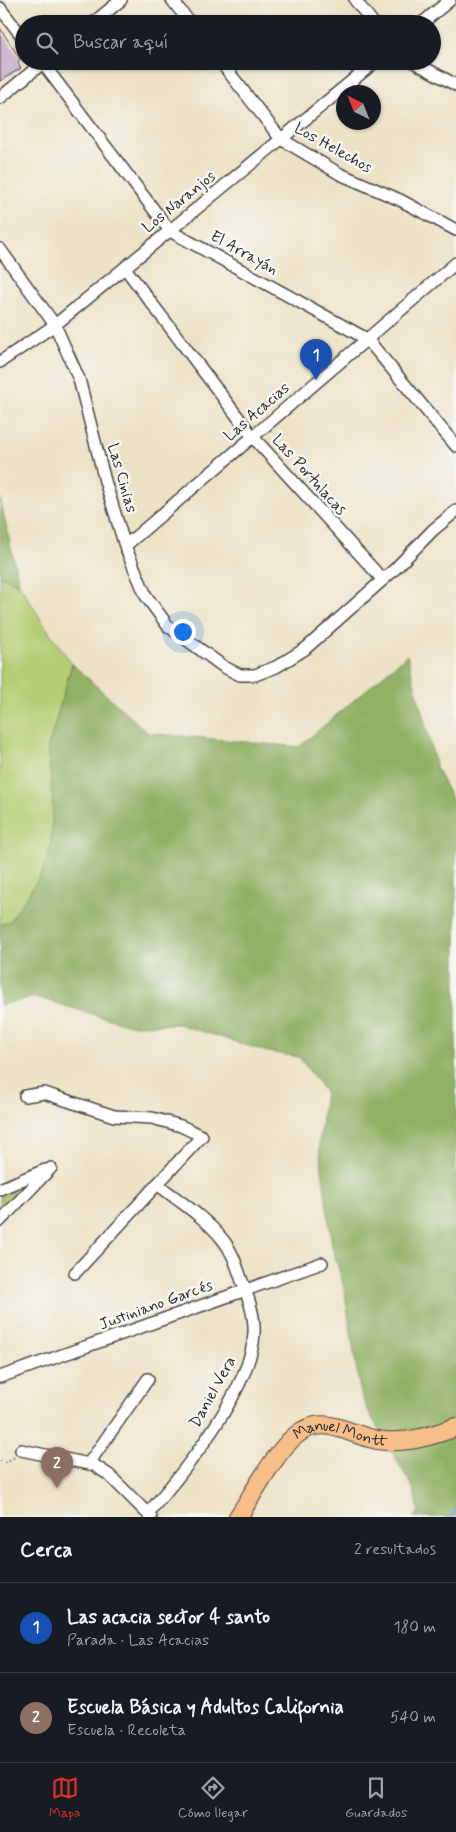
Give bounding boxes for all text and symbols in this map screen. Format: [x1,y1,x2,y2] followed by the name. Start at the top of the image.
[15,15,441,70] search box
[33,29,61,57] icon: search
[73,30,168,55] text: Buscar aquí
[336,85,381,130] north arrow
[290,118,376,178] street label: Los Helechos
[138,166,220,238] street label: Los Naranjos
[206,226,282,280] street label: El Arrayán
[300,339,332,380] pin: 1
[220,378,294,446] street label: Las Acacias
[267,430,351,520] street label: Las Portulacas
[102,441,142,515] street label: Las Cinias
[170,619,196,645] your location
[96,1275,216,1335] street label: Justiniano Garcés
[185,1353,241,1431] street label: Daniel Vera
[289,1415,390,1452] street label: Manuel Montt
[41,1447,73,1488] pin: 2
[20,1536,73,1564] text: Cerca
[354,1539,436,1560] text: 2 resultados
[67,1605,270,1630] text: Las acacia sector 4 santo
[32,1617,40,1638] text: 1
[393,1617,436,1638] text: 180 m
[67,1630,209,1651] text: Parada · Las Acacias
[67,1695,344,1720] text: Escuela Básica y Adultos California
[32,1707,40,1728] text: 2
[390,1707,436,1728] text: 540 m
[67,1720,186,1741] text: Escuela · Recoleta
[49,1774,81,1822] tab: Mapa
[178,1774,248,1822] tab: Cómo llegar
[345,1774,407,1822] tab: Guardados

